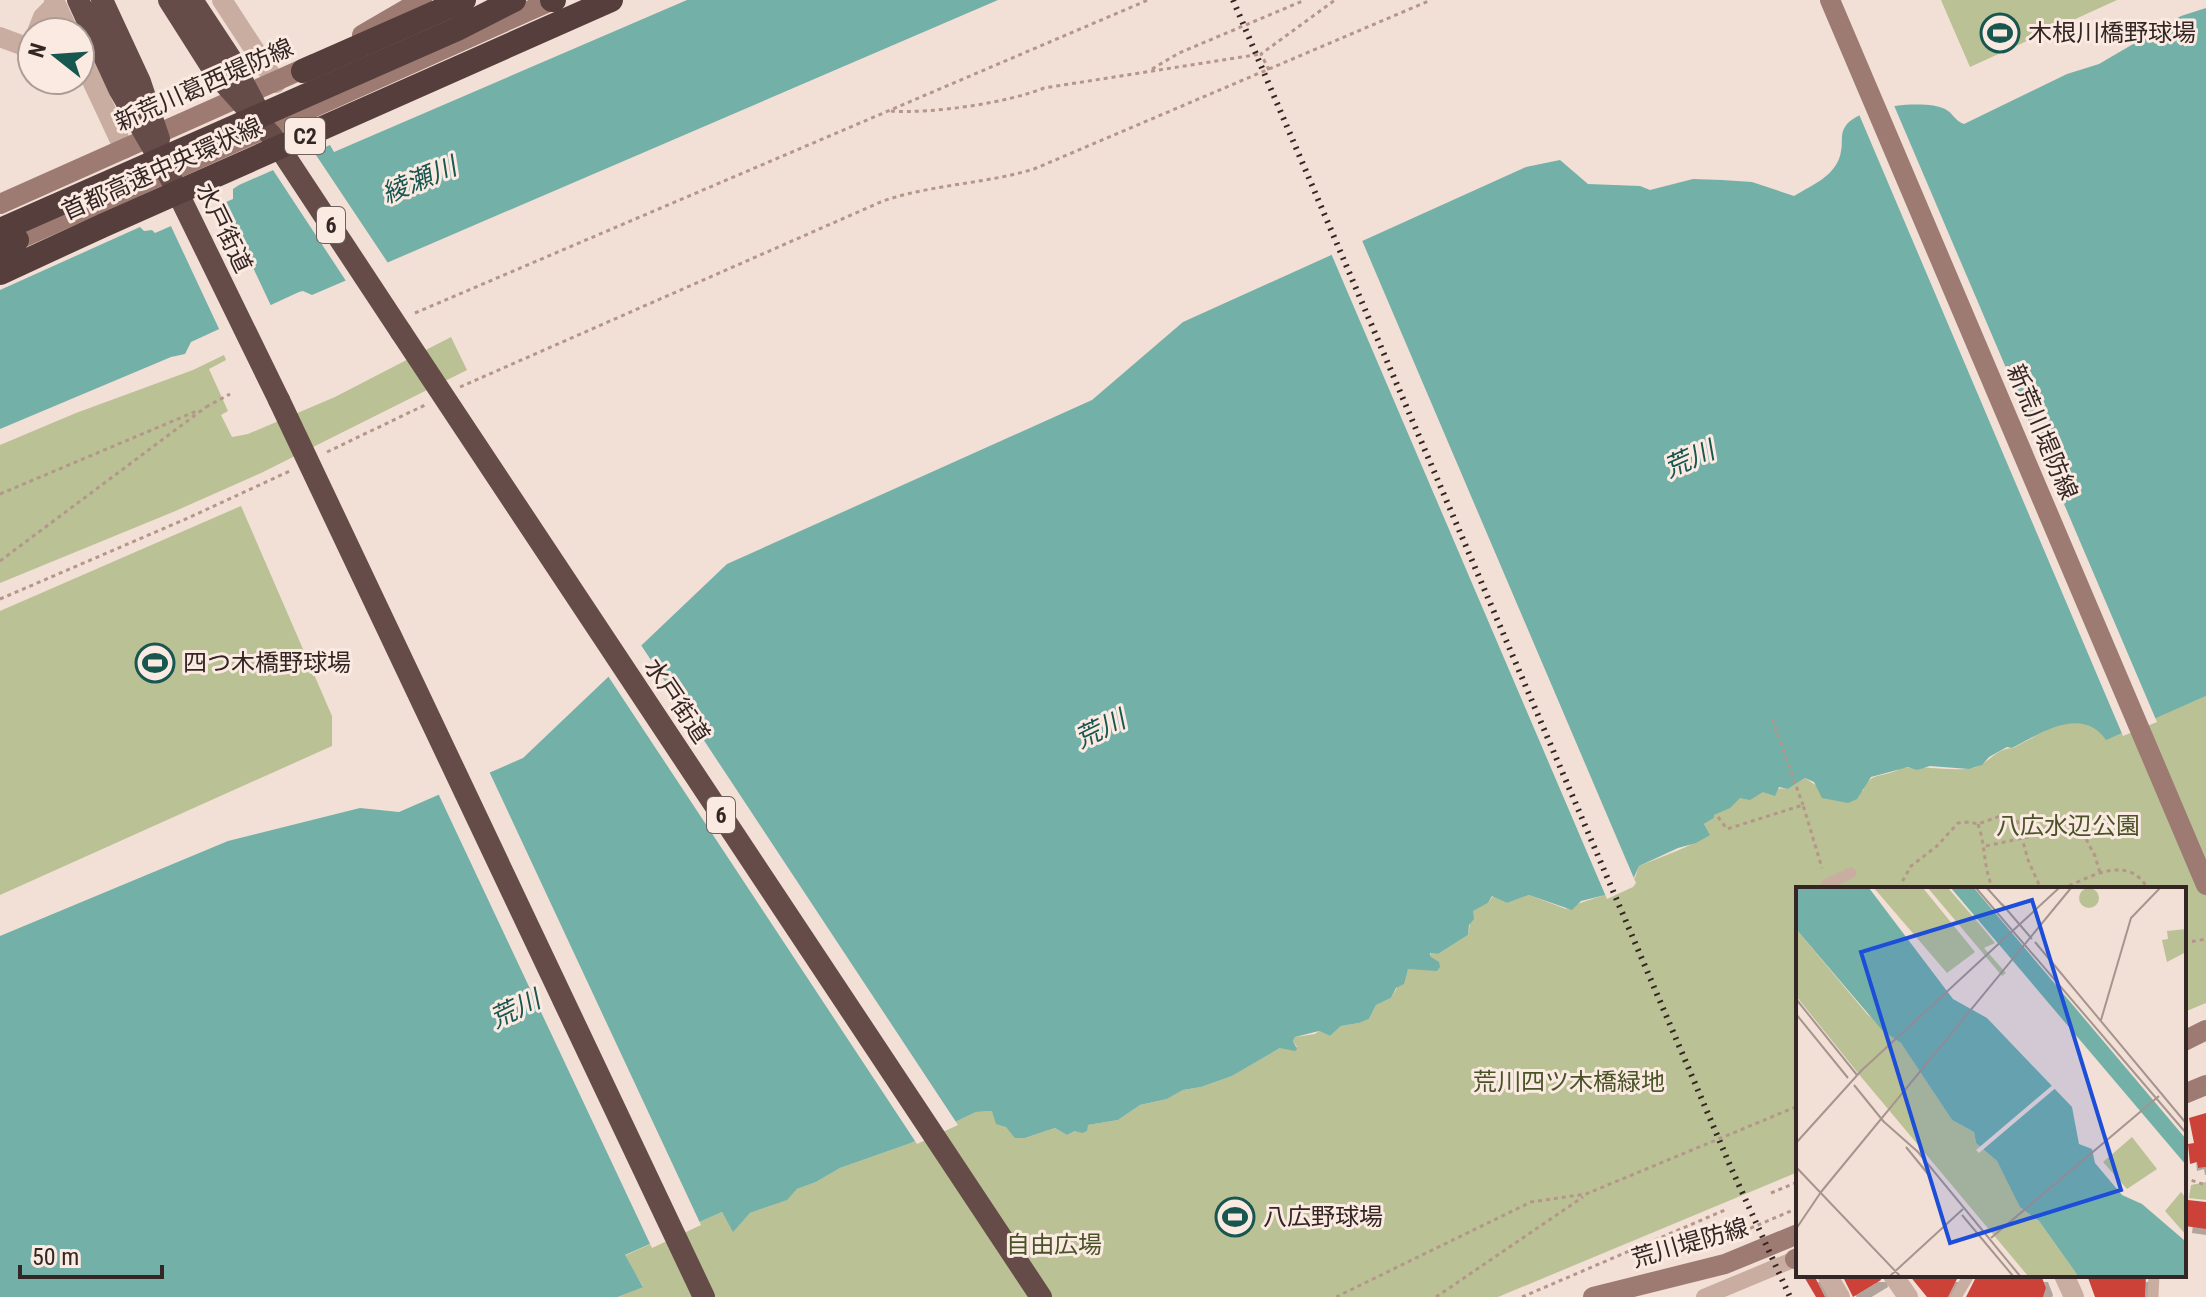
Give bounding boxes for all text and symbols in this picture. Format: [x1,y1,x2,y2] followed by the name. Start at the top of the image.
[1979,12,2021,54] sports icon: 木根川橋野球場
[16,16,96,96] north arrow
[2028,19,2196,47] place label: 木根川橋野球場
[111,33,297,137] street label: 新荒川葛西堤防線
[23,40,51,60] text: N
[58,112,266,226] street label: 首都高速中央環状線
[285,118,325,154] road number: C2
[377,150,464,209] water label: 綾瀬川
[190,179,258,277] street label: 水戸街道
[317,207,345,243] road number: 6
[2001,360,2083,504] street label: 新荒川堤防線
[1659,434,1722,483] water label: 荒川
[134,642,176,684] sports icon: 四つ木橋野球場
[183,649,351,677] place label: 四つ木橋野球場
[639,653,715,749] street label: 水戸街道
[1070,703,1133,754] water label: 荒川
[707,797,735,833] road number: 6
[1996,812,2140,840] park label: 八広水辺公園
[1796,887,2186,1277] inset map
[485,983,548,1034] water label: 荒川
[1473,1068,1665,1096] park label: 荒川四ツ木橋緑地
[1214,1196,1256,1238] sports icon: 八広野球場
[1263,1203,1383,1231] place label: 八広野球場
[1628,1213,1752,1273] street label: 荒川堤防線
[20,1229,162,1279] scale bar
[1006,1231,1102,1259] park label: 自由広場
[32,1243,79,1271] text: 50 m

